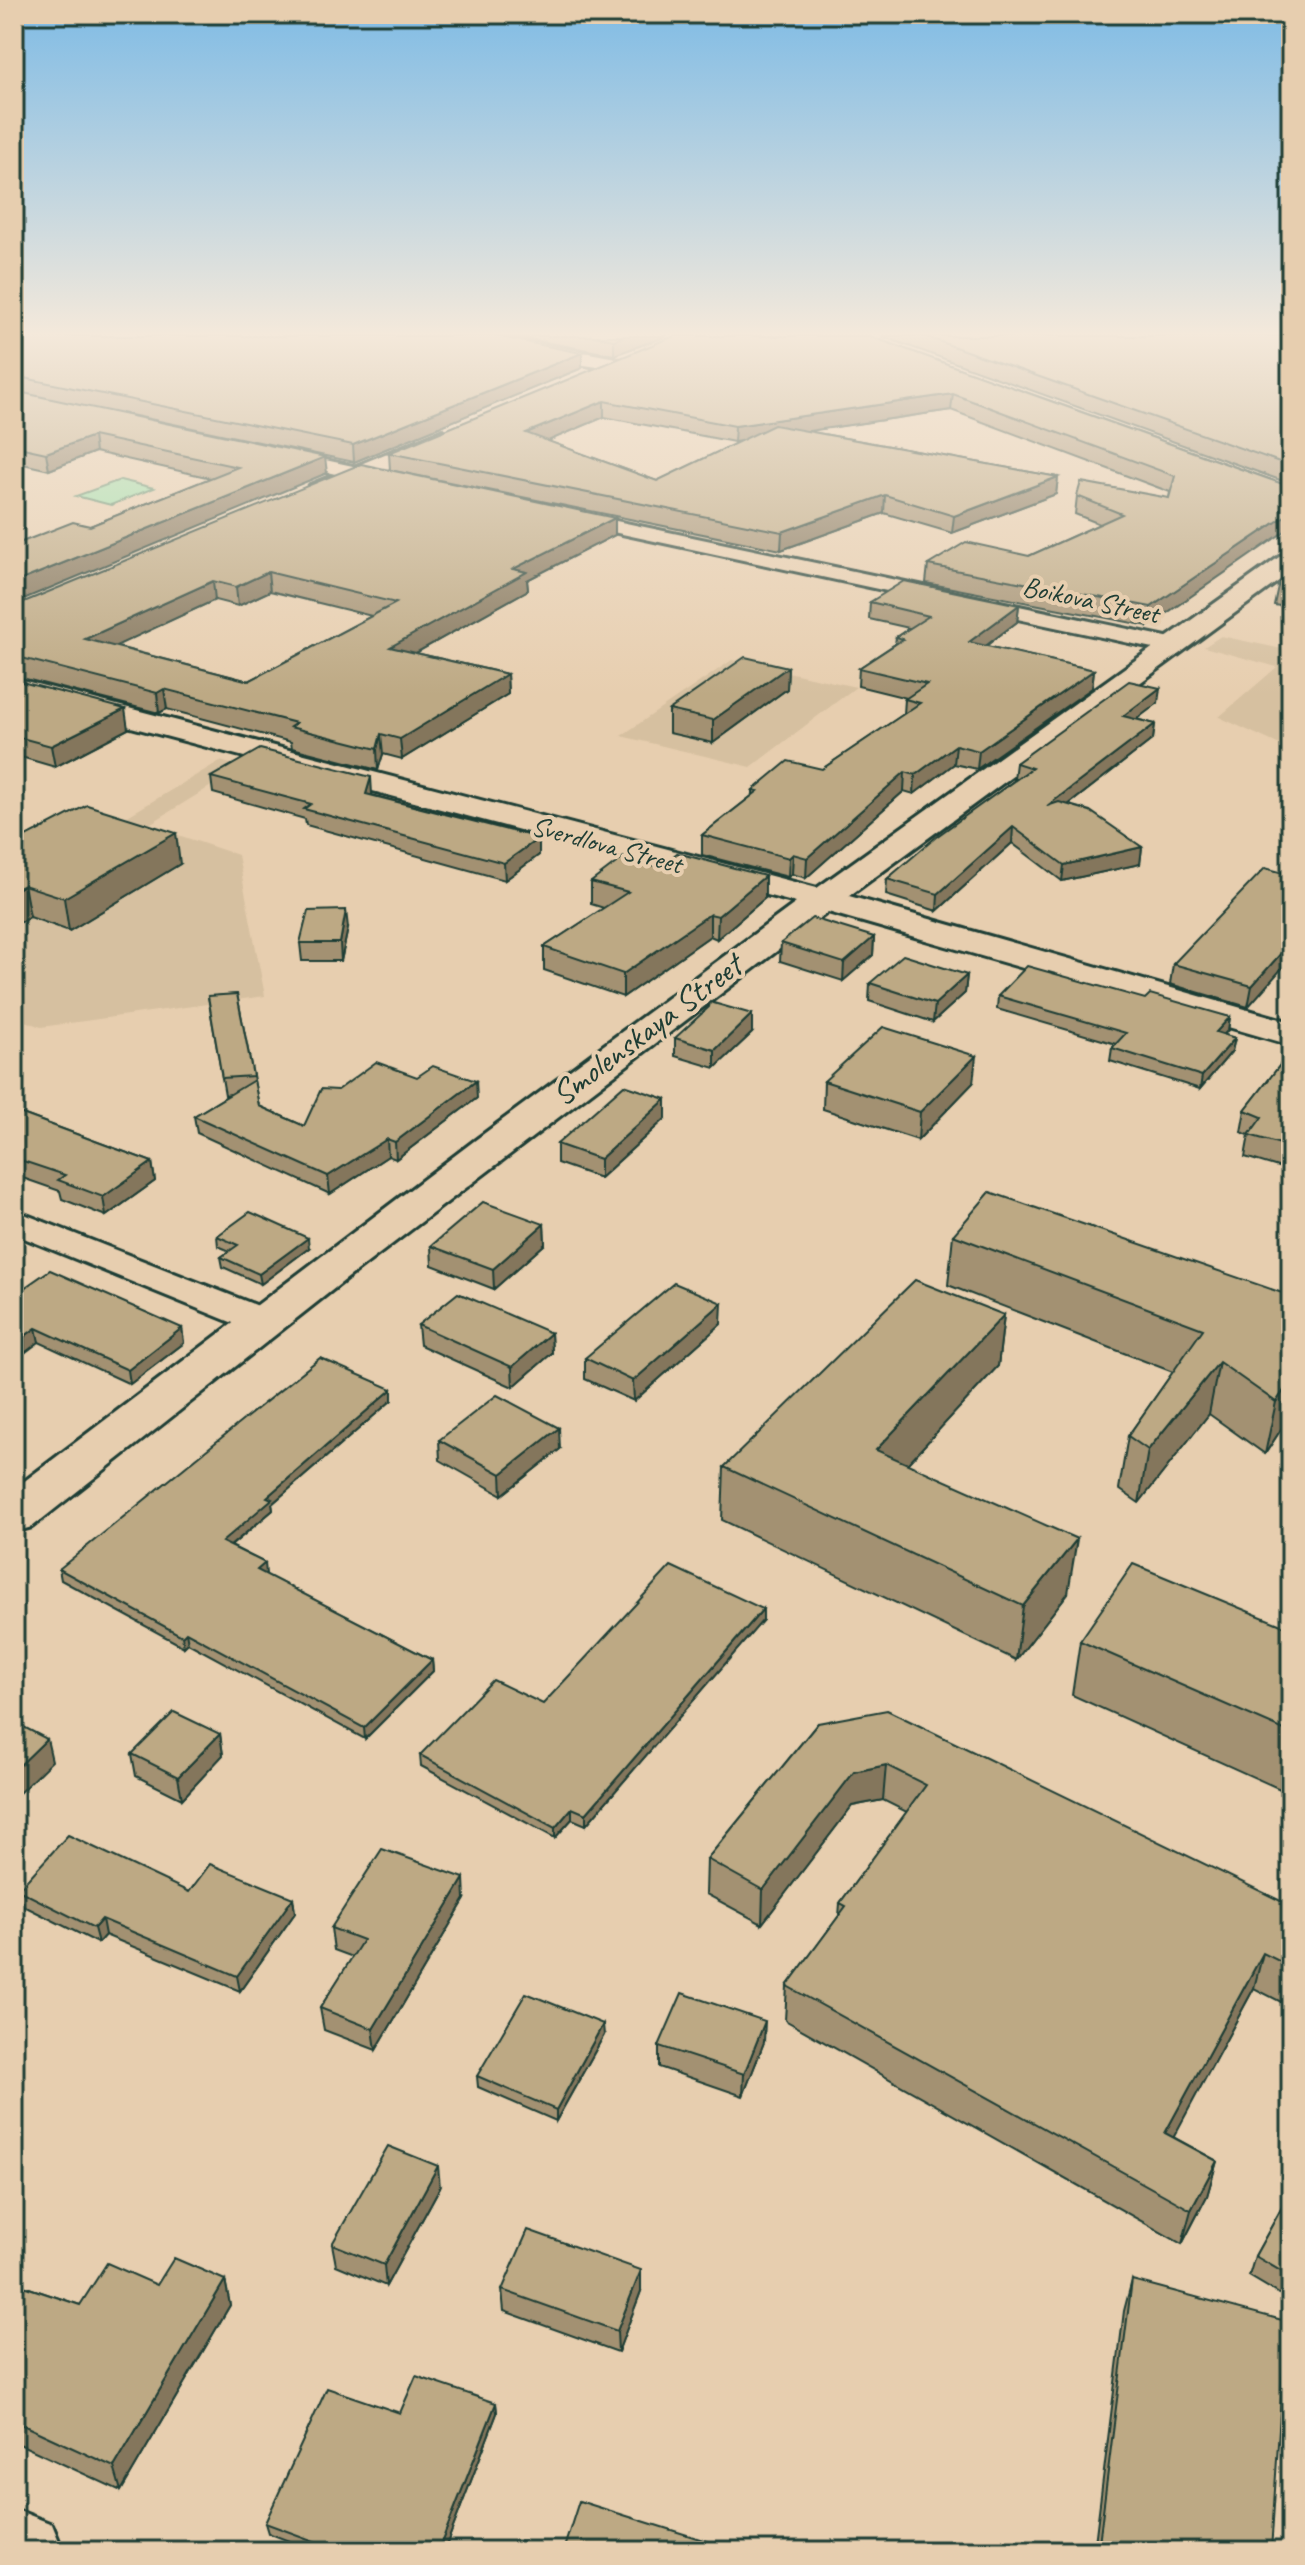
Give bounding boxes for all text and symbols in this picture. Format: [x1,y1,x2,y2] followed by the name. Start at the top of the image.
[1020,568,1165,632] street label: Boikova Street
[528,808,689,882] street label: Sverdlova Street
[543,941,754,1115] street label: Smolenskaya Street

